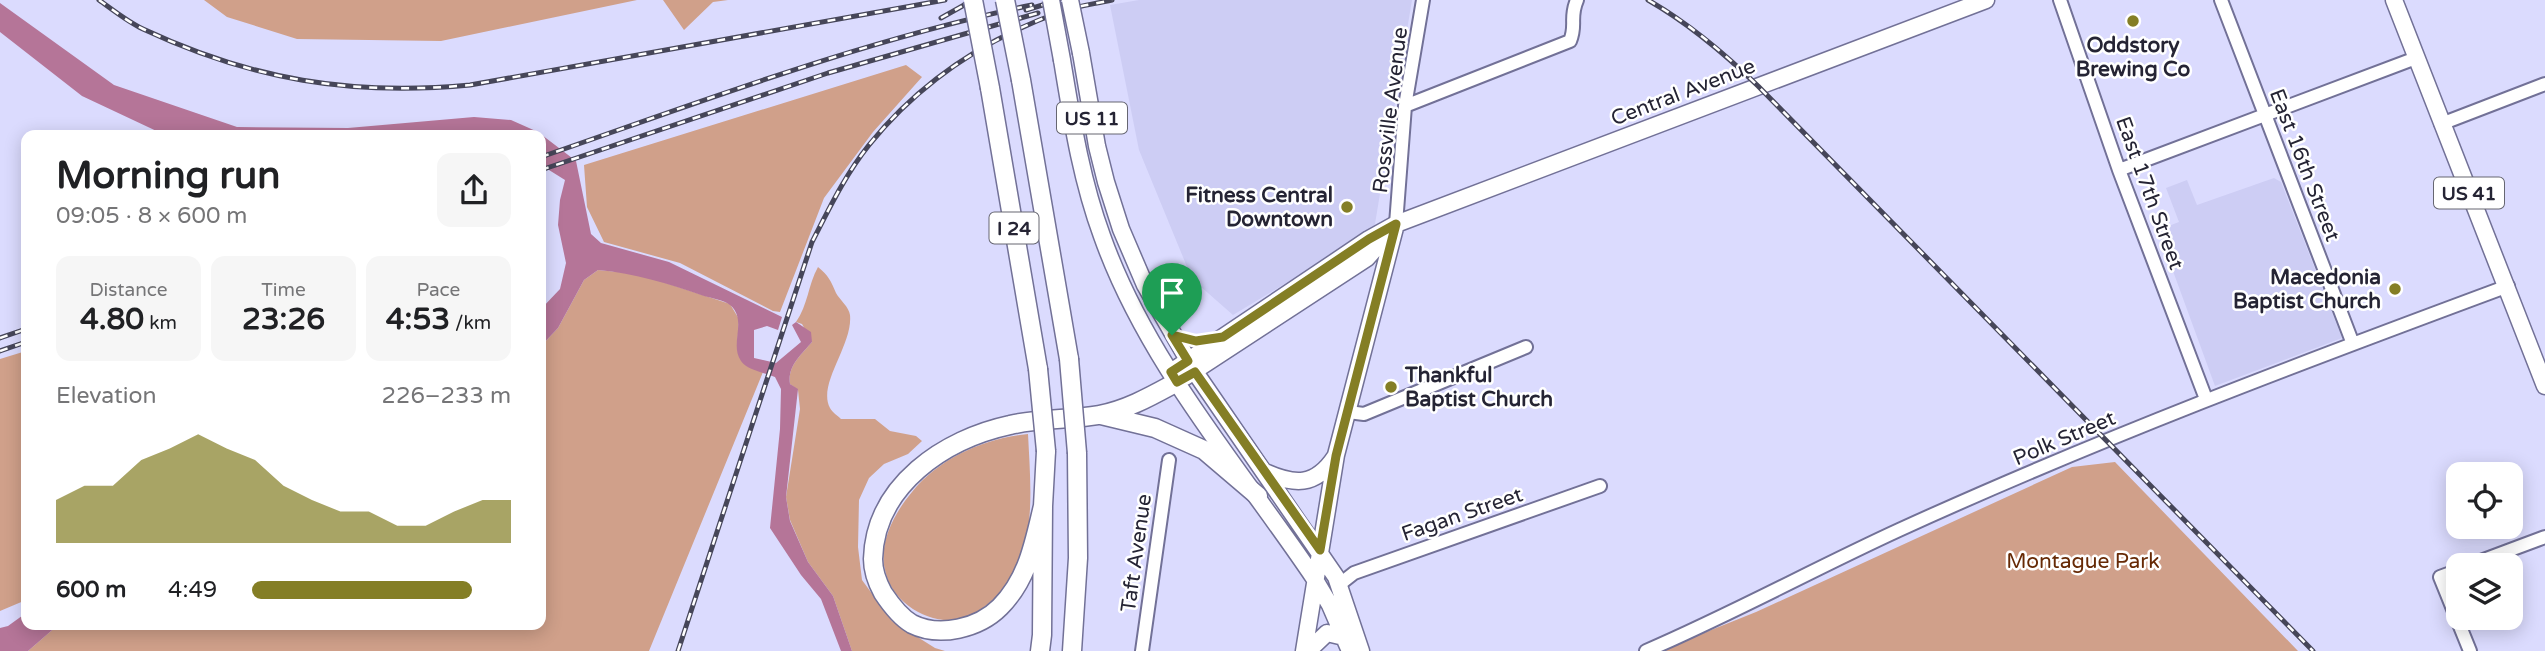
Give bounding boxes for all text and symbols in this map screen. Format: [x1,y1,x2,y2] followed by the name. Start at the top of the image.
[2125,13,2141,29] marker: Oddstory Brewing Co
[1368,25,1413,195] street label: Rossville Avenue
[2076,33,2190,82] place label: Oddstory Brewing Co
[1608,53,1759,131] street label: Central Avenue
[2264,85,2345,245] street label: East 16th Street
[1057,102,1127,134] road number: US 11
[2110,113,2189,273] street label: East 17th Street
[56,153,280,199] text: Morning run
[437,153,511,227] button: share
[2434,178,2504,209] road number: US 41
[1185,183,1333,232] place label: Fitness Central Downtown
[1339,199,1355,215] marker: Fitness Central Downtown
[56,202,247,230] text: 09:05 · 8 × 600 m
[990,212,1038,244] road number: I 24
[1142,263,1202,335] pin
[2233,265,2381,314] place label: Macedonia Baptist Church
[1153,274,1191,312] icon: arrive
[89,279,168,301] text: Distance
[261,279,306,301] text: Time
[417,279,460,301] text: Pace
[2387,281,2403,297] marker: Macedonia Baptist Church
[80,301,144,338] text: 4.80
[242,301,325,338] text: 23:26
[386,301,450,338] text: 4:53
[144,312,177,334] text: km
[450,312,491,334] text: /km
[1404,363,1553,412] place label: Thankful Baptist Church
[1383,379,1399,395] marker: Thankful Baptist Church
[56,382,157,410] text: Elevation
[382,382,511,410] text: 226–233 m
[2009,406,2119,471] street label: Polk Street
[2446,462,2523,630] map controls
[2446,462,2523,539] button: locate
[1398,482,1526,547] street label: Fagan Street
[1116,492,1157,614] street label: Taft Avenue
[2006,549,2160,574] park label: Montague Park
[2446,553,2523,630] button: layers
[56,576,126,604] text: 600 m
[168,576,217,604] text: 4:49

